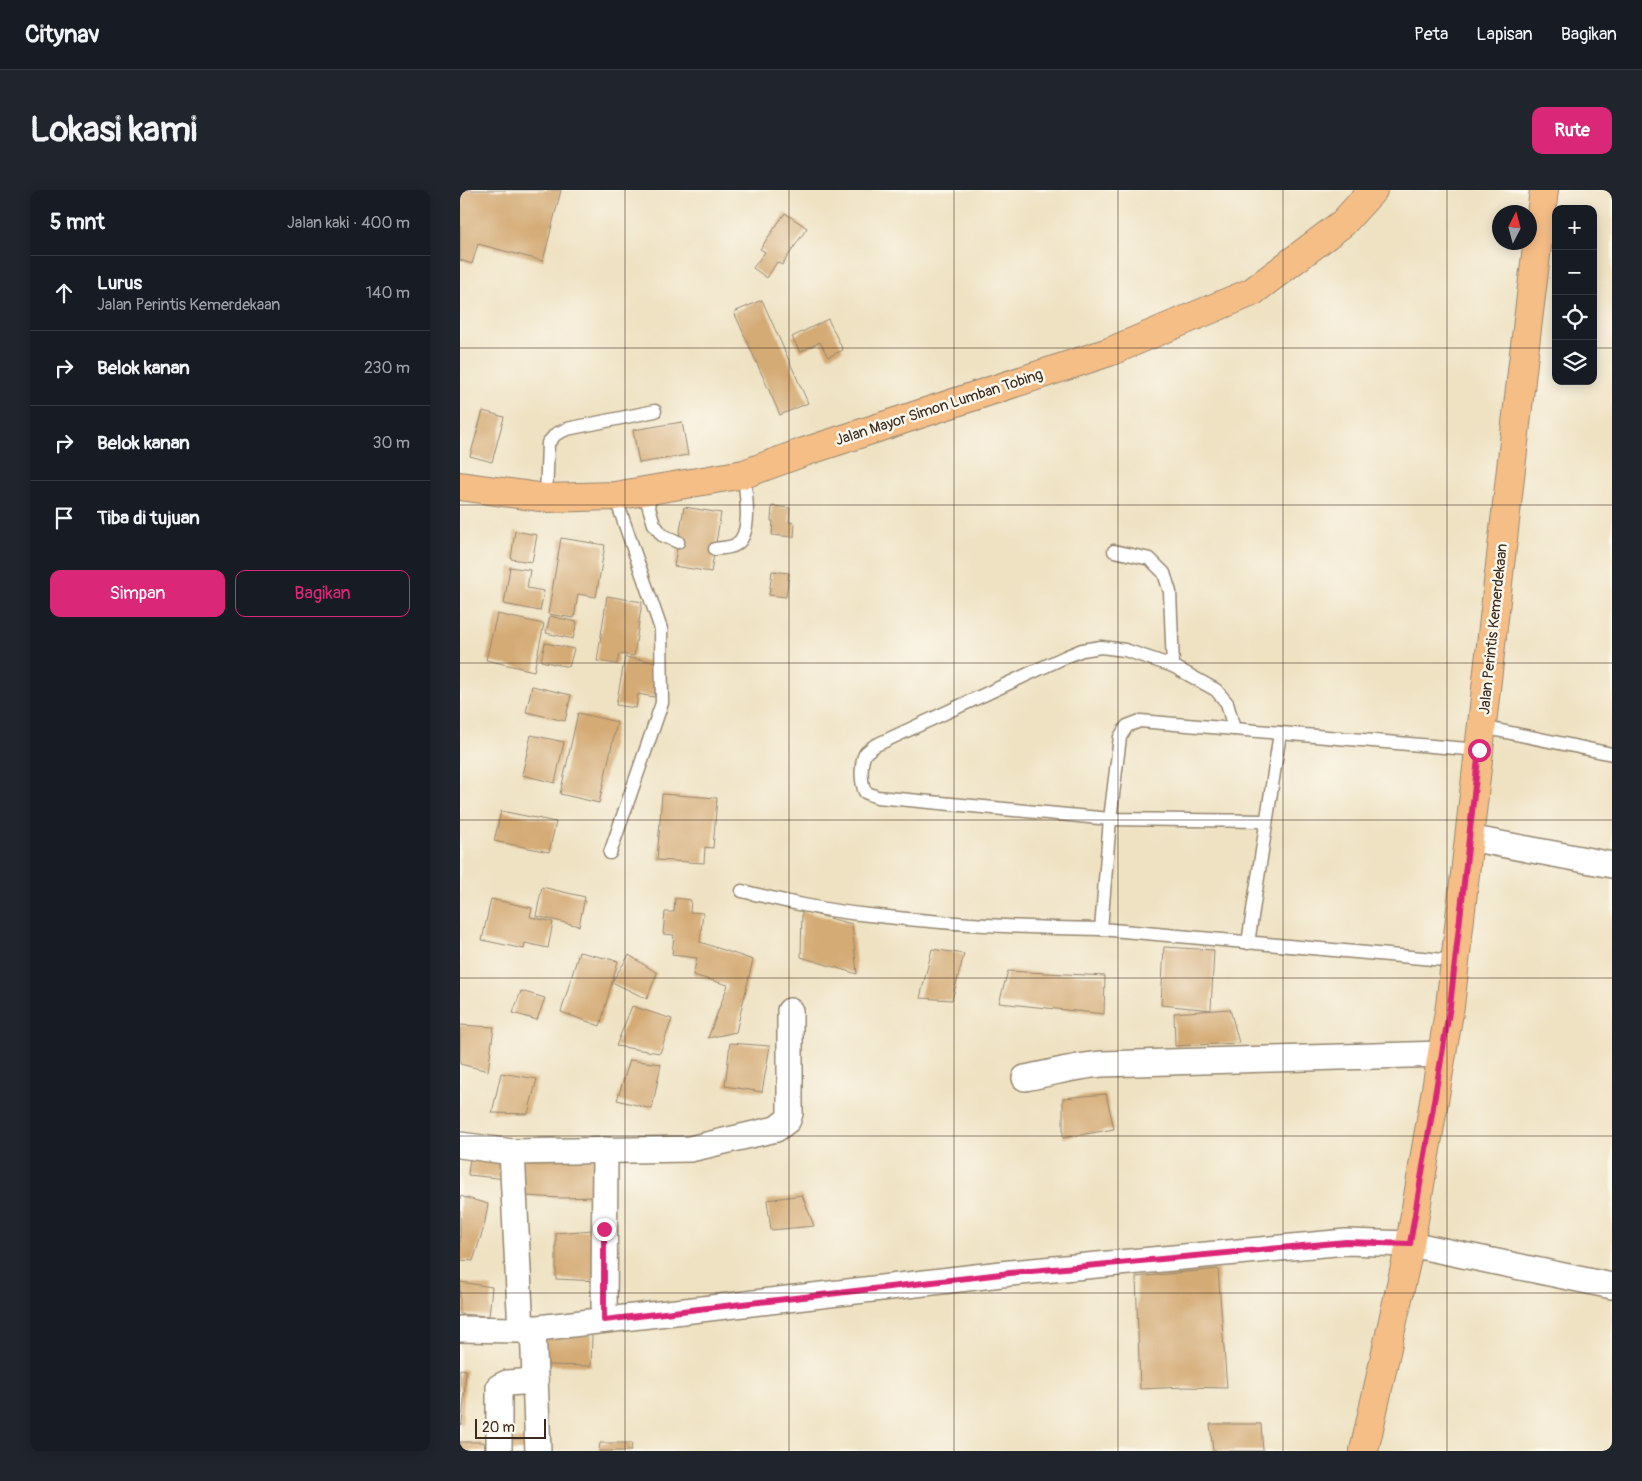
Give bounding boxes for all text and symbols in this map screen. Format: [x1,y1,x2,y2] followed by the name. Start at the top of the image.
[25,20,100,49] text: Citynav
[1414,23,1448,46] text: Peta
[1476,23,1533,46] text: Lapisan
[1561,23,1617,46] text: Bagikan
[1532,107,1612,154] button: Rute
[30,108,197,152] text: Lokasi kami
[1492,205,1537,250] north arrow
[1552,205,1597,385] map controls
[1552,205,1597,250] button: +
[50,209,105,236] text: 5 mnt
[287,213,410,233] text: Jalan kaki · 400 m
[1552,250,1597,295] button: −
[97,271,142,295] text: Lurus
[50,279,78,307] icon: ahead
[366,283,410,303] text: 140 m
[97,295,280,315] text: Jalan Perintis Kemerdekaan
[1552,295,1597,340] button: locate
[1552,340,1597,385] button: layers
[50,354,78,382] icon: right
[97,356,190,380] text: Belok kanan
[364,358,410,378] text: 230 m
[833,365,1045,450] street label: Jalan Mayor Simon Lumban Tobing
[50,429,78,457] icon: right
[97,431,190,455] text: Belok kanan
[372,433,410,453] text: 30 m
[50,504,78,532] icon: arrive
[97,506,200,530] text: Tiba di tujuan
[1475,543,1512,715] street label: Jalan Perintis Kemerdekaan
[50,570,225,617] button: Simpan
[235,570,410,617] button: Bagikan
[1468,739,1491,762] route start
[593,1218,616,1241] route end
[475,1416,546,1439] scale bar
[482,1419,515,1436] text: 20 m

